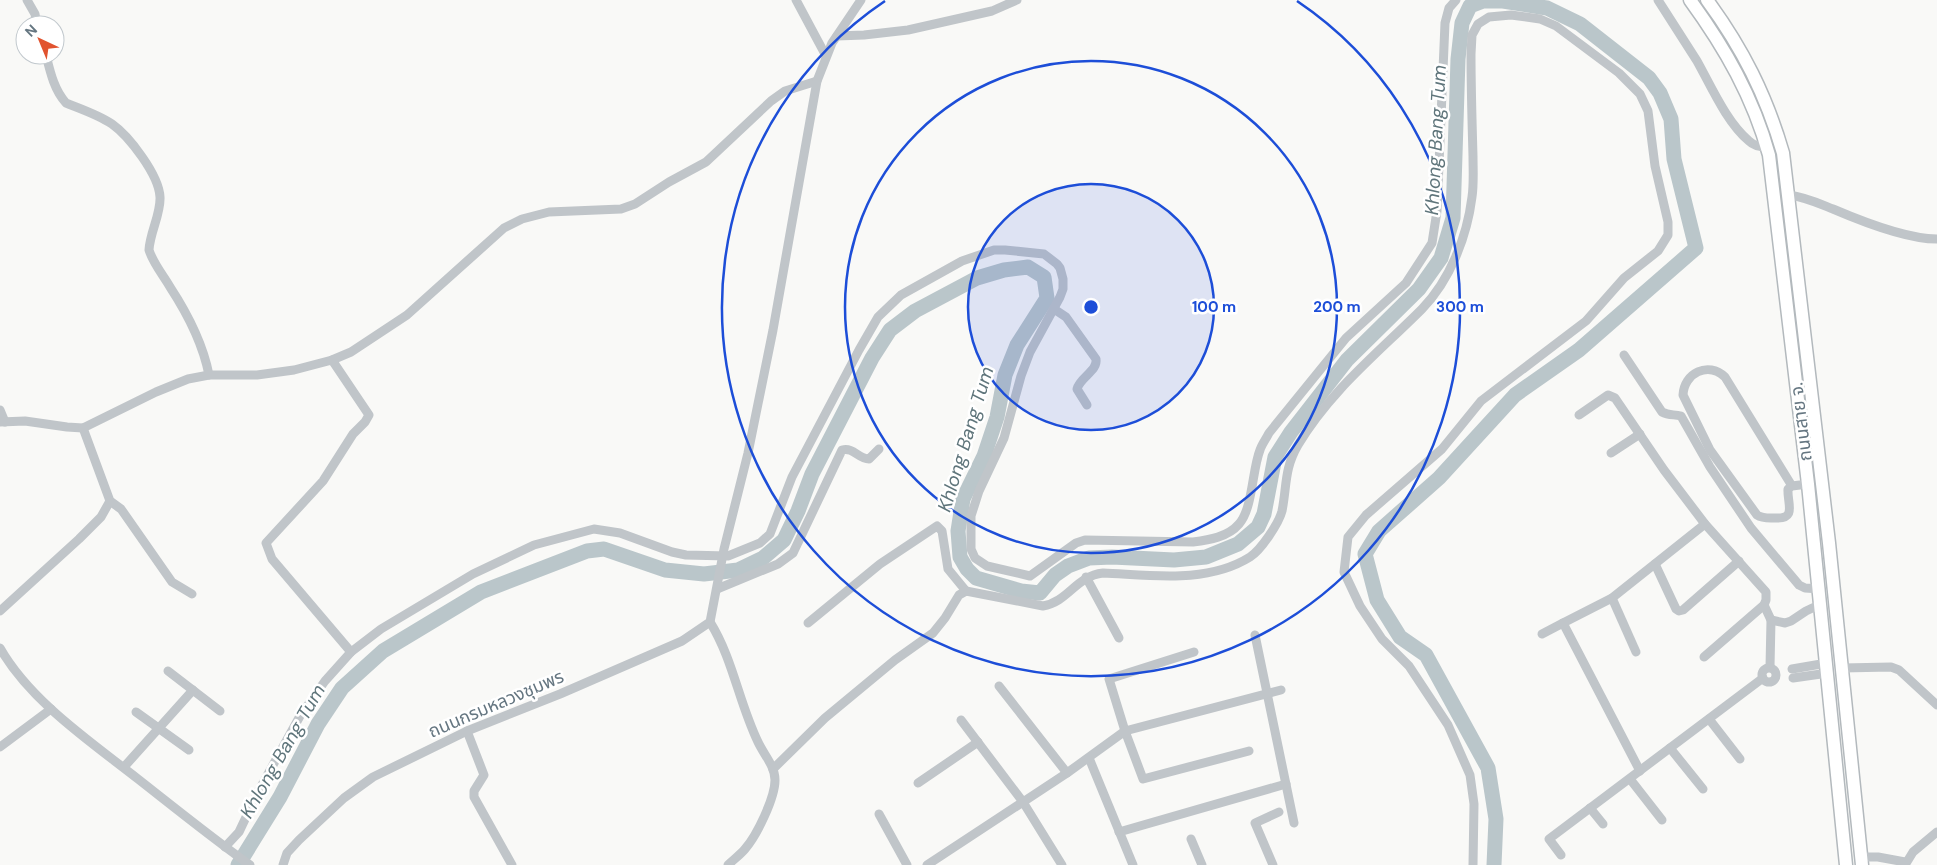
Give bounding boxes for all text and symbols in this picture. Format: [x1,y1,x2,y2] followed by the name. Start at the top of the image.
[15,15,65,65] north arrow
[21,21,41,41] text: N
[1419,64,1452,216] water label: Khlong Bang Tum
[1192,297,1236,317] text: 100 m
[1313,297,1361,317] text: 200 m
[1436,297,1484,317] text: 300 m
[1082,298,1100,316] centre of rings
[932,363,1000,515] water label: Khlong Bang Tum
[1784,381,1818,463] street label: ถนนสาย จ.
[425,665,568,743] street label: ถนนกรมหลวงชุมพร
[234,680,331,823] water label: Khlong Bang Tum

